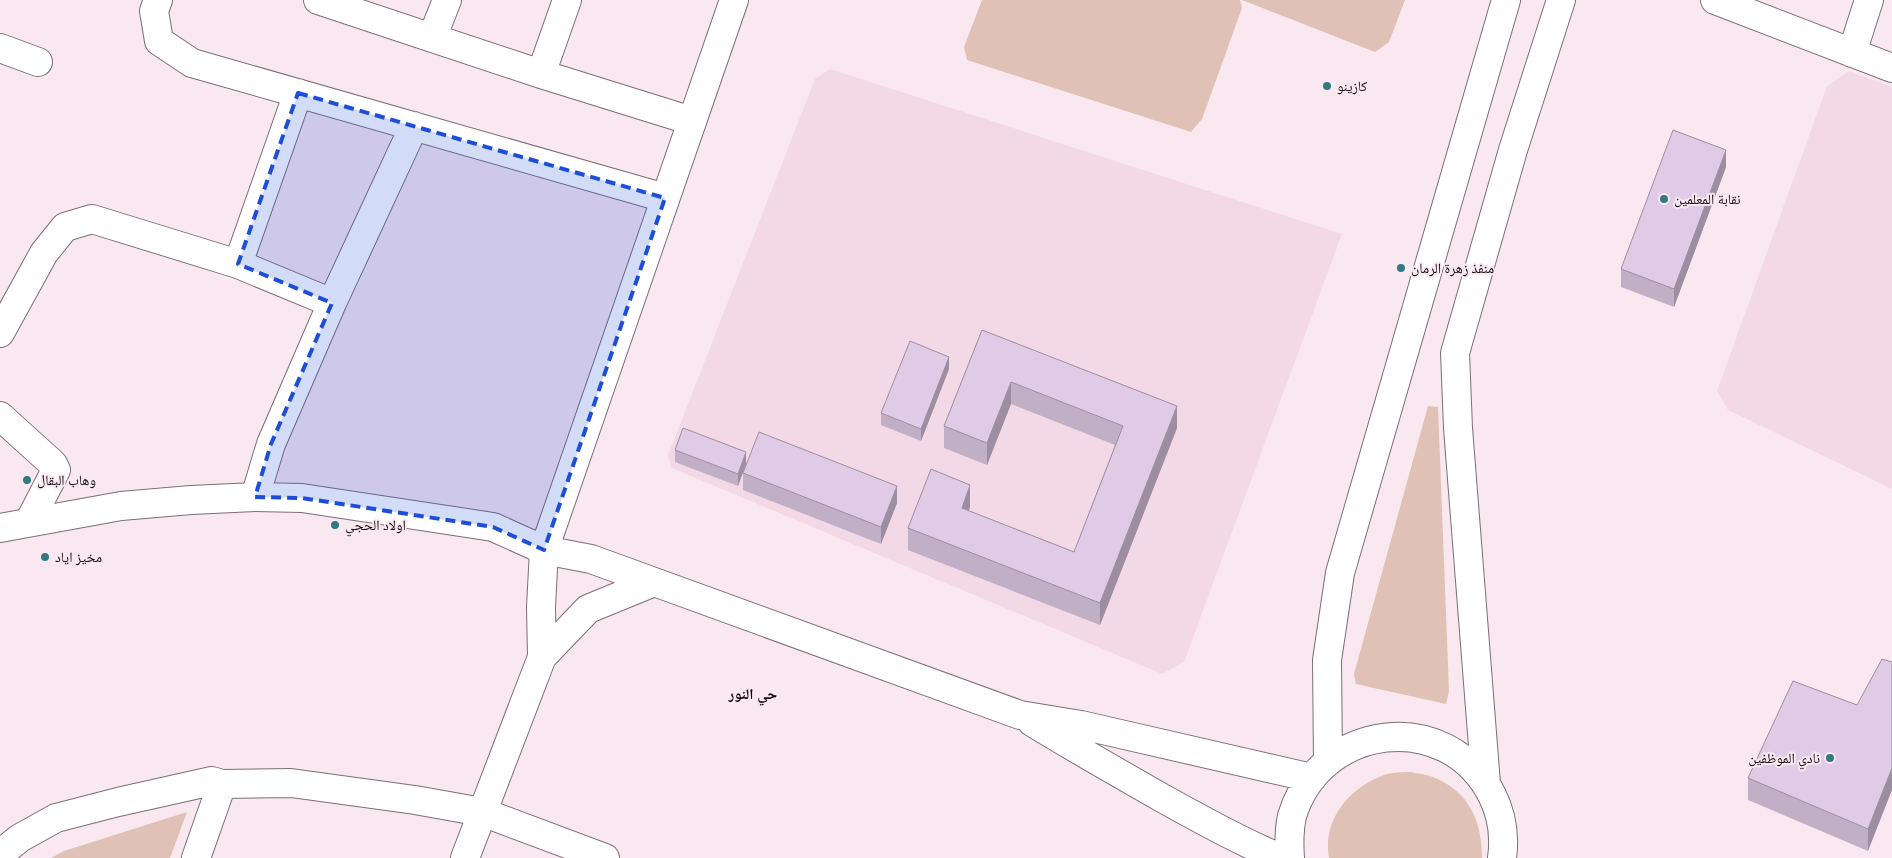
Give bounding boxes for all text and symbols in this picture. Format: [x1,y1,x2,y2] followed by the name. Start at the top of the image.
[1337,78,1367,95] place label: كازينو
[1321,80,1333,92] marker: كازينو
[1674,191,1741,208] place label: نقابة المعلمين
[1658,193,1670,205] marker: نقابة المعلمين
[1411,260,1494,277] place label: منفذ زهرة الرمان
[1395,262,1407,274] marker: منفذ زهرة الرمان
[37,472,96,489] place label: وهاب البقال
[21,474,33,486] marker: وهاب البقال
[345,517,406,537] place label: اولاد الحجي
[329,519,341,531] marker: اولاد الحجي
[55,549,102,566] place label: مخيز اياد
[39,551,51,563] marker: مخيز اياد
[728,685,778,706] district label: حي النور
[1748,750,1820,770] place label: نادي الموظفين
[1824,752,1836,764] marker: نادي الموظفين

